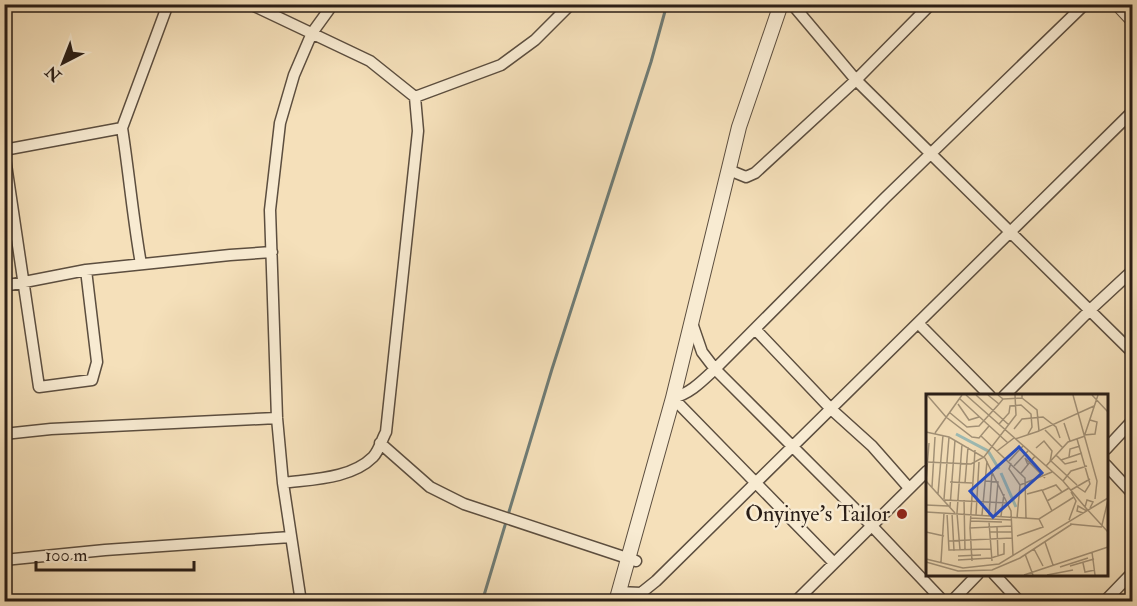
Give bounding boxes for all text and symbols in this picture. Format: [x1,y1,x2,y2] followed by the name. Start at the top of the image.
[33,33,93,93] north arrow
[41,61,66,86] text: N
[926,394,1107,576] inset map
[745,500,891,528] place label: Onyinye's Tailor
[895,507,909,521] marker: Onyinye's Tailor
[36,534,194,572] scale bar
[45,544,88,567] text: 100 m

